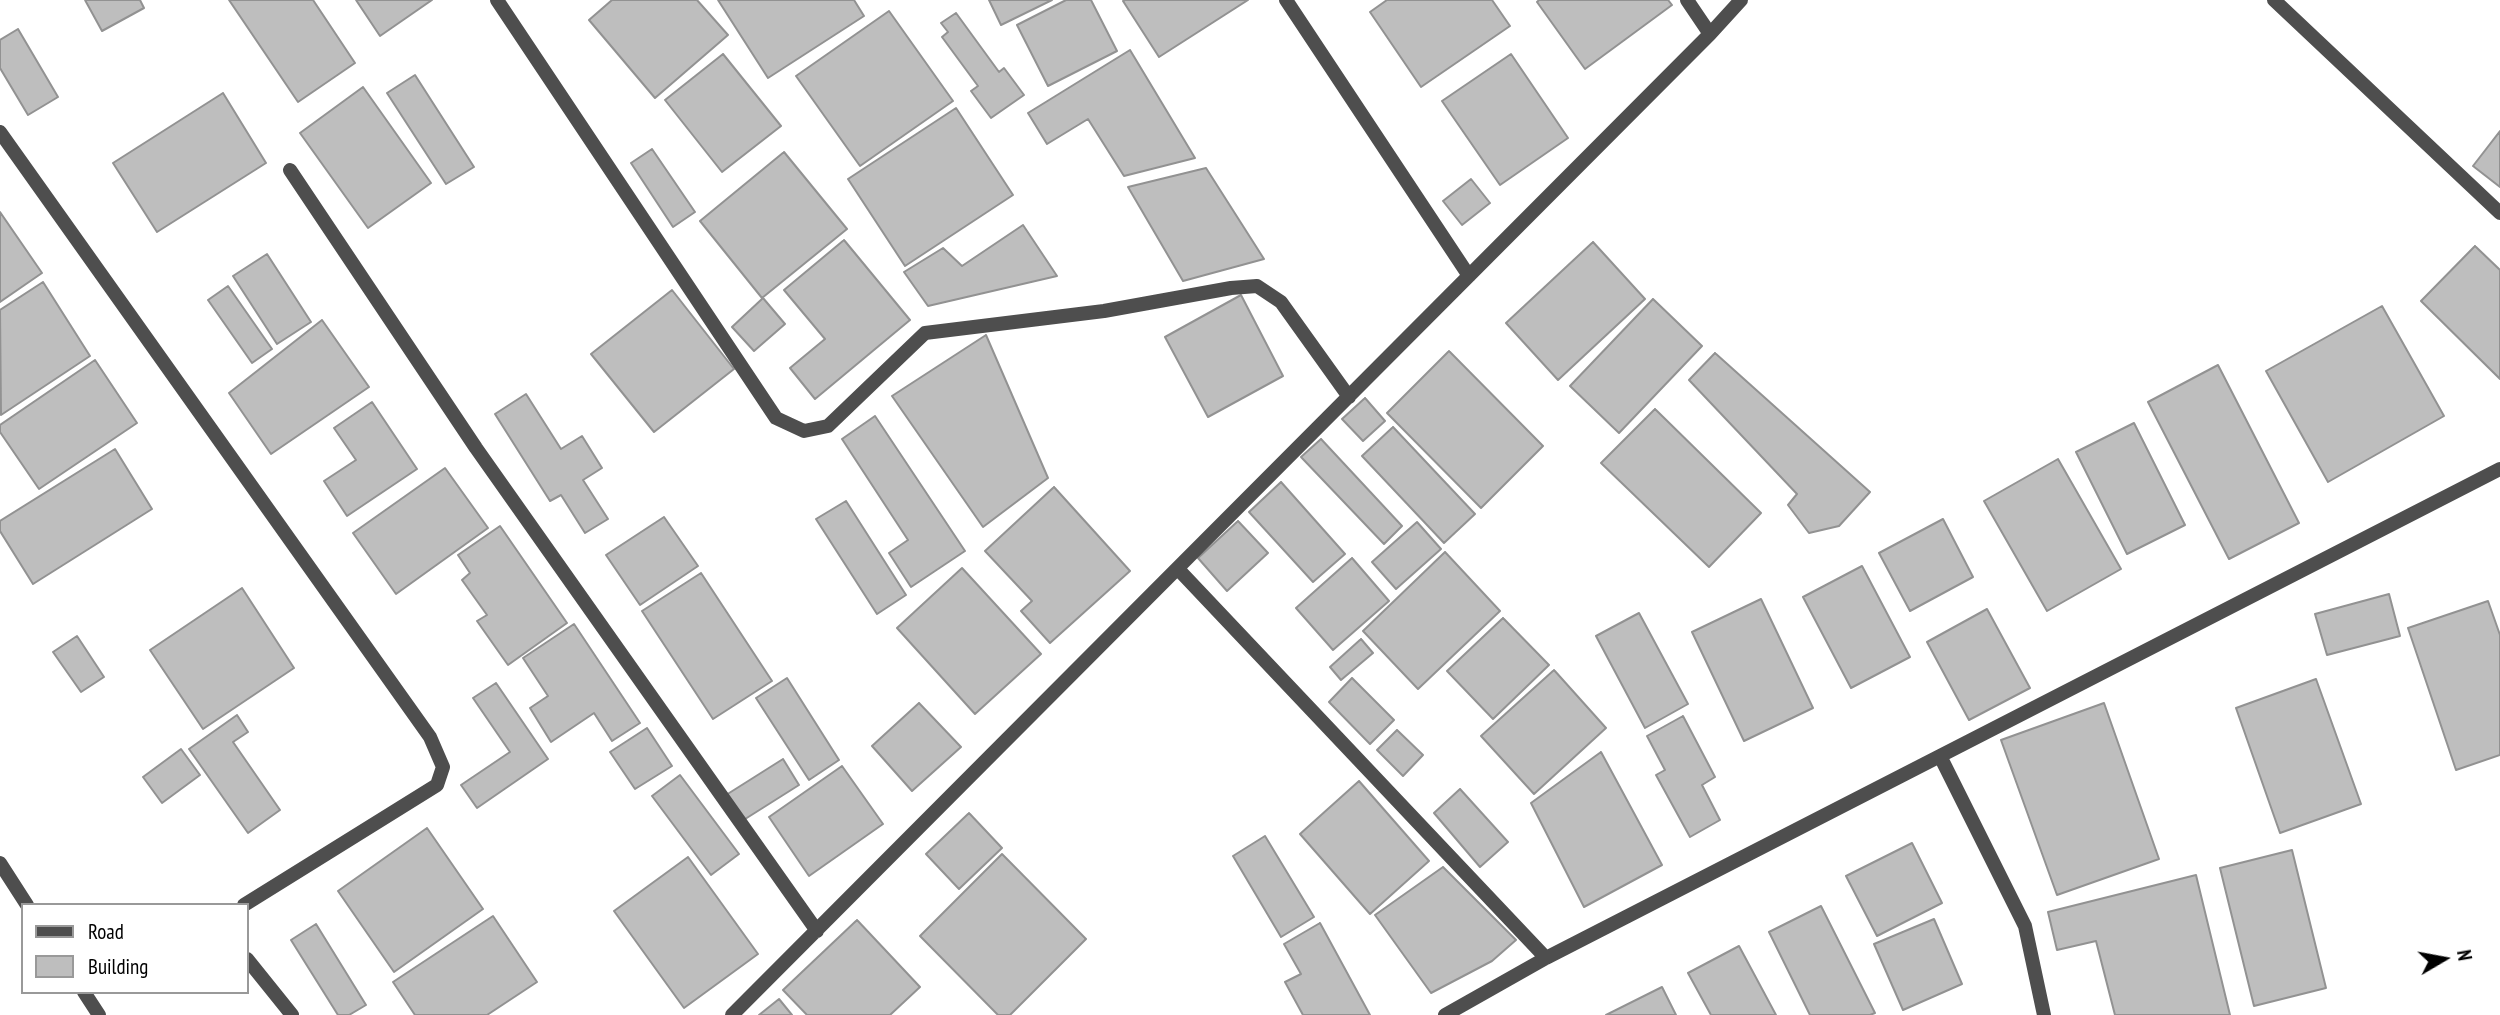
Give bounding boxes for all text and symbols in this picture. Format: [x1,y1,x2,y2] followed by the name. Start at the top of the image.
[21,903,248,994] legend
[88,918,124,945] text: Road
[2409,924,2479,994] north arrow
[2452,948,2477,962] text: N
[88,953,148,980] text: Building

